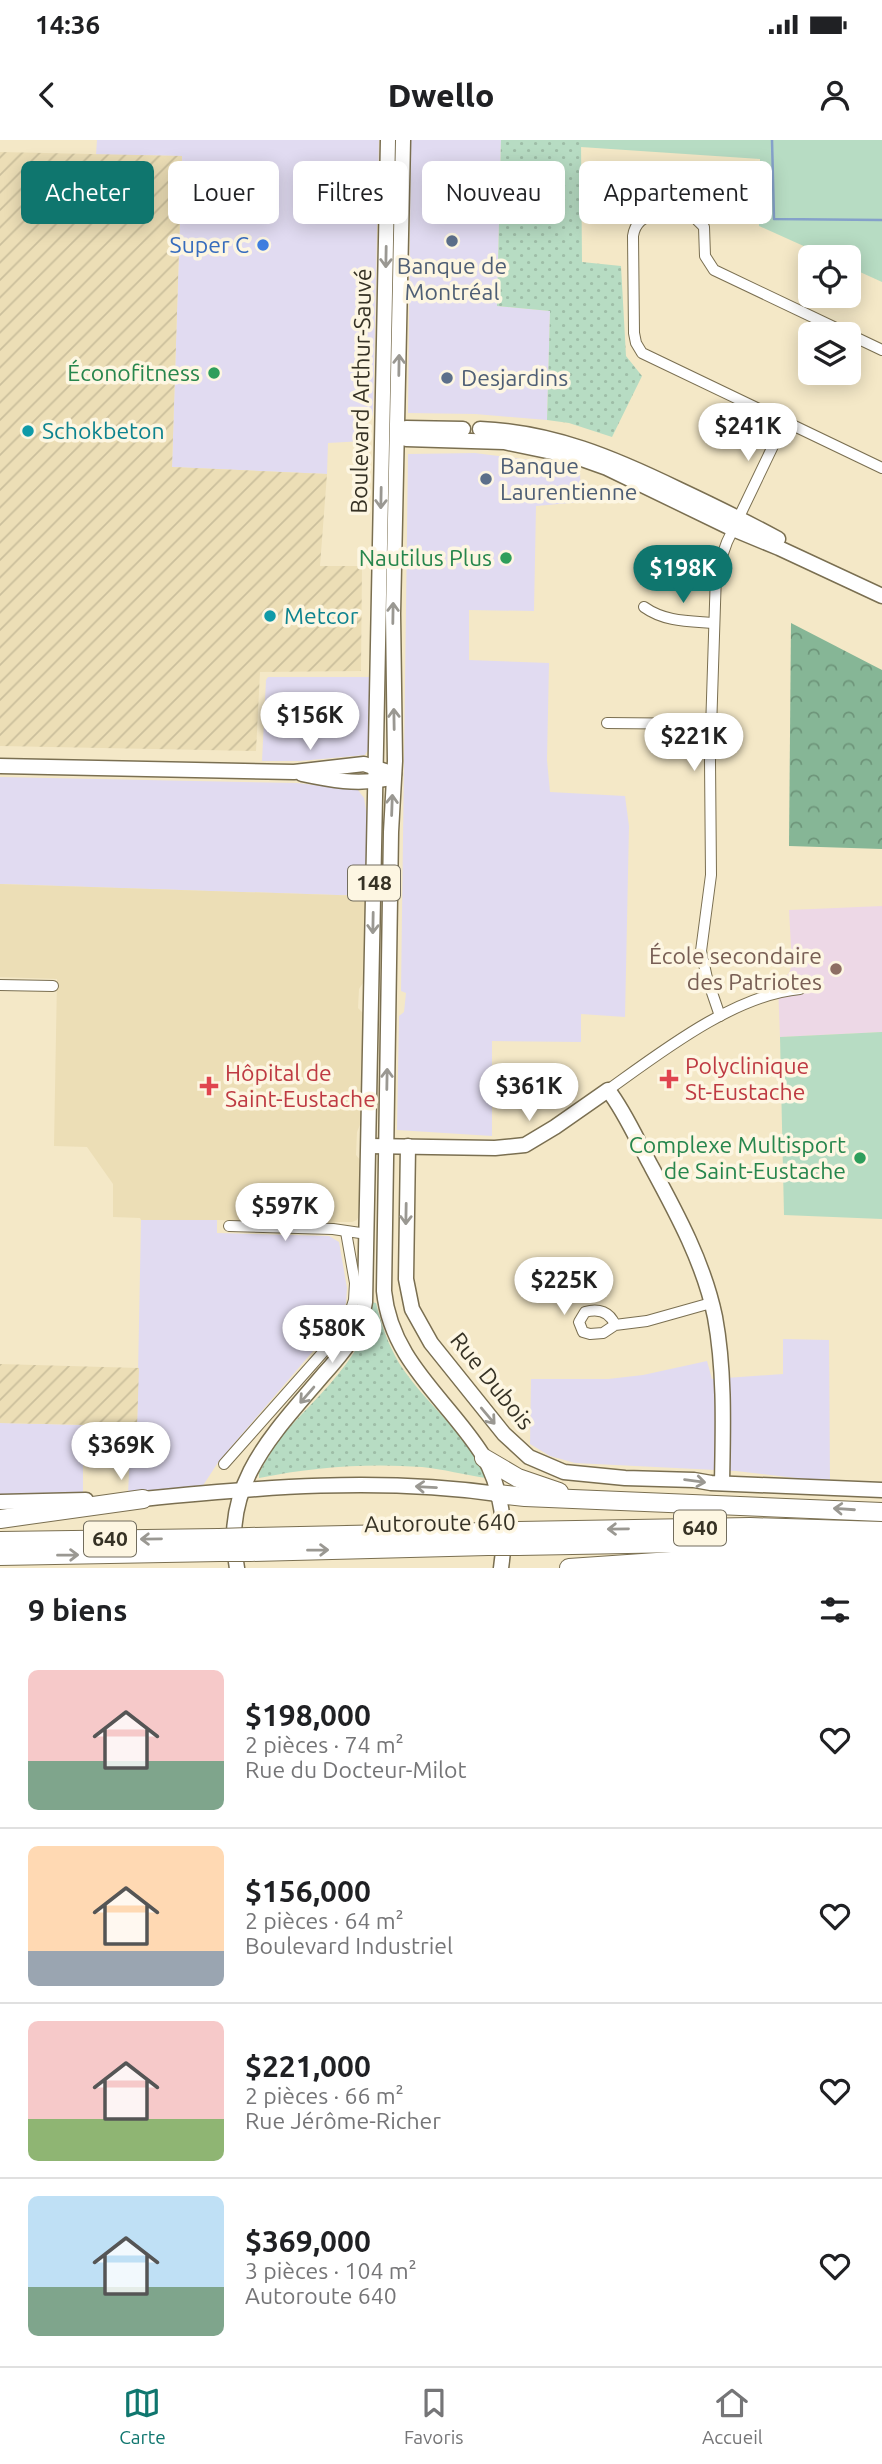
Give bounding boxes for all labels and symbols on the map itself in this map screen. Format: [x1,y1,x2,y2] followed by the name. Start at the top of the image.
[170,232,249,257] place label: Super C
[444,233,460,249] marker: Banque de Montréal
[255,237,271,253] marker: Super C
[379,245,393,268] one-way arrow
[397,253,507,304] place label: Banque de Montréal
[346,268,375,514] street label: Boulevard Arthur-Sauvé
[392,354,406,377] one-way arrow
[67,359,200,385] place label: Éconofitness
[206,365,222,381] marker: Éconofitness
[461,365,568,390] place label: Desjardins
[439,370,455,386] marker: Desjardins
[699,404,797,463] pin: $241K
[42,418,165,443] place label: Schokbeton
[20,423,36,439] marker: Schokbeton
[500,453,638,504] place label: Banque Laurentienne
[478,471,494,487] marker: Banque Laurentienne
[374,486,388,509] one-way arrow
[359,545,492,570] place label: Nautilus Plus
[634,546,732,605] pin: $198K
[498,550,514,566] marker: Nautilus Plus
[387,602,400,625] one-way arrow
[284,603,359,628] place label: Metcor
[262,608,278,624] marker: Metcor
[261,692,359,752] pin: $156K
[388,708,401,731] one-way arrow
[645,714,743,773] pin: $221K
[385,794,399,817] one-way arrow
[348,866,400,900] road number: 148
[366,911,380,934] one-way arrow
[649,942,822,994] place label: École secondaire des Patriotes
[828,961,844,977] marker: École secondaire des Patriotes
[685,1053,809,1104] place label: Polyclinique St-Eustache
[225,1060,376,1111] place label: Hôpital de Saint-Eustache
[480,1063,578,1123] pin: $361K
[380,1068,394,1091] one-way arrow
[659,1069,679,1089] marker: Polyclinique St-Eustache
[199,1076,219,1096] marker: Hôpital de Saint-Eustache
[629,1132,846,1183] place label: Complexe Multisport de Saint-Eustache
[852,1150,868,1166] marker: Complexe Multisport de Saint-Eustache
[236,1184,334,1243] pin: $597K
[400,1202,413,1225] one-way arrow
[515,1258,613,1317] pin: $225K
[283,1306,381,1365] pin: $580K
[446,1327,539,1434] street label: Rue Dubois
[299,1385,315,1403] one-way arrow
[480,1407,496,1425] one-way arrow
[72,1422,170,1482] pin: $369K
[683,1475,706,1488] one-way arrow
[415,1480,437,1493] one-way arrow
[833,1502,856,1515] one-way arrow
[364,1509,516,1536] street label: Autoroute 640
[674,1510,726,1546] road number: 640
[84,1522,136,1556] road number: 640
[607,1522,630,1536] one-way arrow
[140,1532,163,1546] one-way arrow
[306,1543,329,1557] one-way arrow
[56,1548,79,1562] one-way arrow

